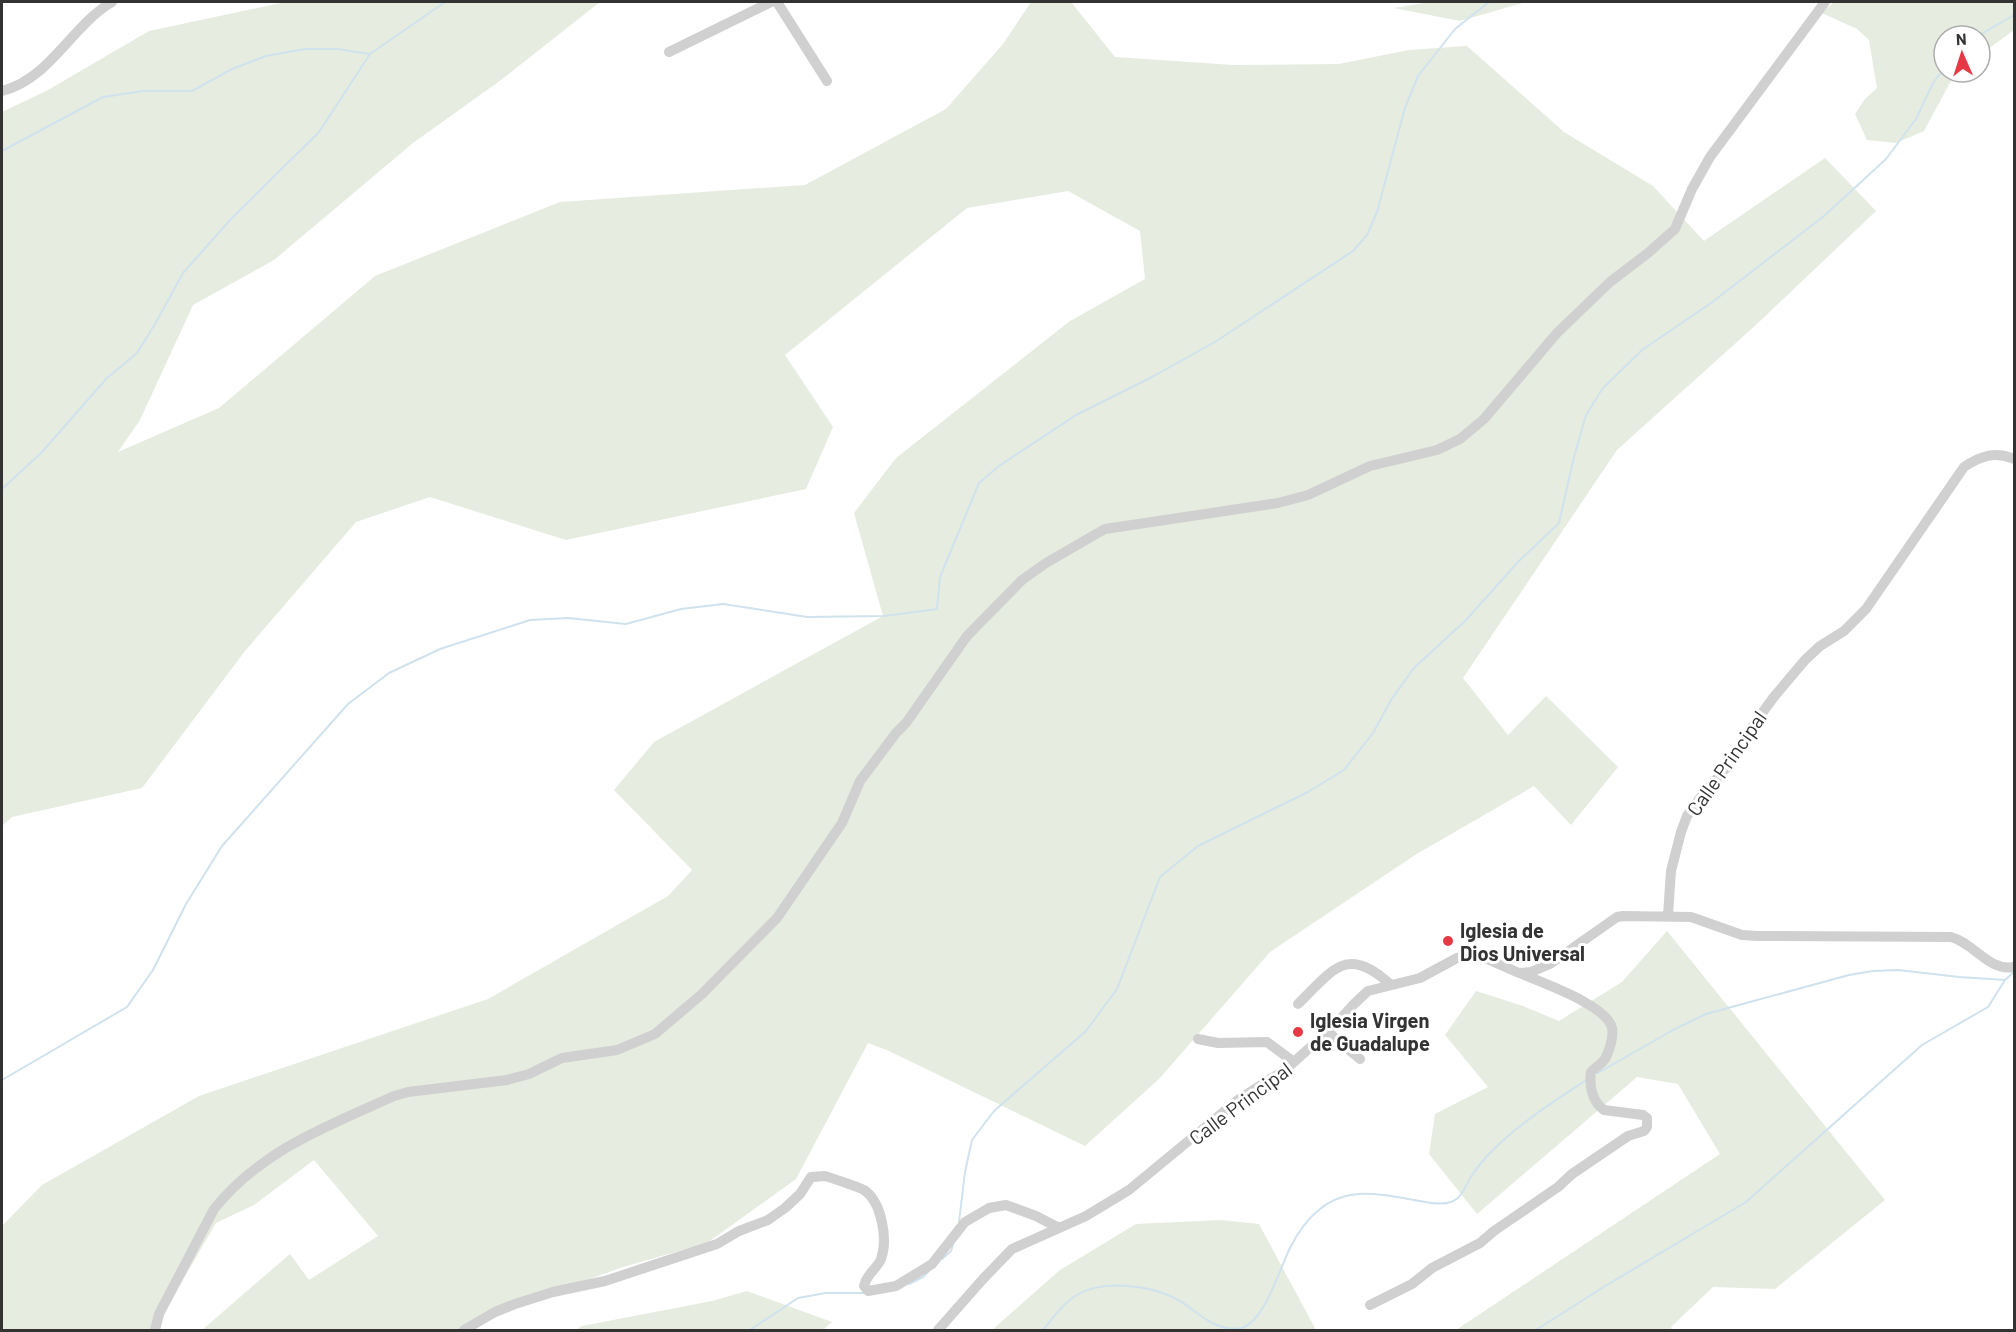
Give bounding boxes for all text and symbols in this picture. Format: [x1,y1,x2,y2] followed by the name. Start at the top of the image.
[1932,24,1992,84] north arrow
[1955,29,1967,48] text: N
[1681,706,1771,820] street label: Calle Principal
[1460,918,1585,965] place label: Iglesia de Dios Universal
[1441,934,1455,948] marker: Iglesia de Dios Universal
[1310,1008,1430,1055] place label: Iglesia Virgen de Guadalupe
[1291,1025,1305,1039] marker: Iglesia Virgen de Guadalupe
[1184,1057,1296,1149] street label: Calle Principal

